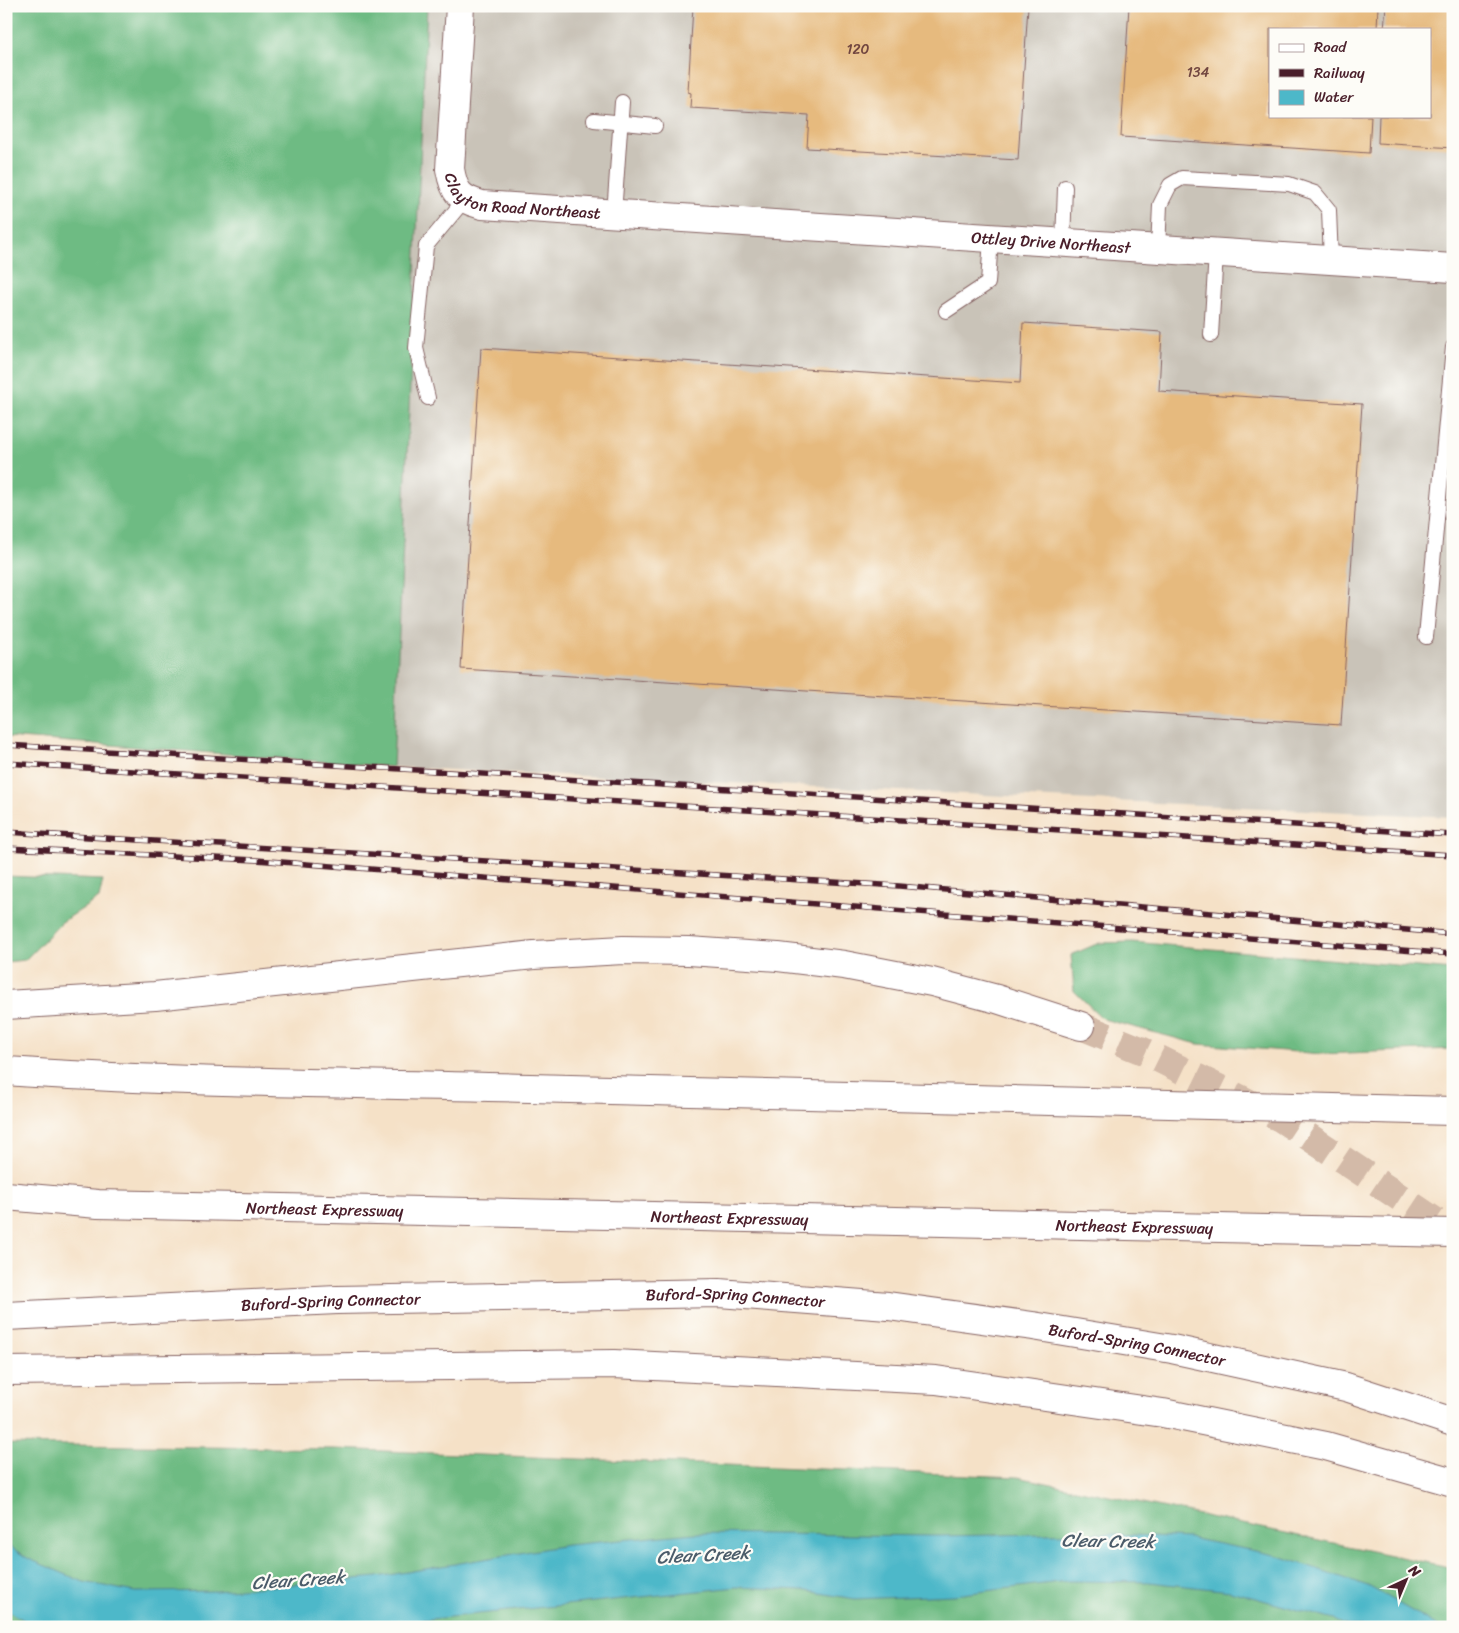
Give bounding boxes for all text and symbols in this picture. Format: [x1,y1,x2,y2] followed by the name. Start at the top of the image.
[1269,28,1432,118] legend
[1314,34,1347,60] text: Road
[847,37,870,62] house number: 120
[1187,60,1209,85] house number: 134
[1314,60,1365,86] text: Railway
[1314,84,1354,110] text: Water
[436,170,601,228] street label: Clayton Road Northeast
[970,223,1132,262] street label: Ottley Drive Northeast
[246,1193,404,1226] street label: Northeast Expressway
[650,1202,809,1234] street label: Northeast Expressway
[1055,1210,1214,1243] street label: Northeast Expressway
[645,1279,828,1316] street label: Buford-Spring Connector
[240,1284,422,1320] street label: Buford-Spring Connector
[1046,1315,1230,1376] street label: Buford-Spring Connector
[1061,1524,1157,1558] water label: Clear Creek
[656,1536,753,1573] water label: Clear Creek
[1382,1556,1432,1606] north arrow
[1402,1558,1427,1584] text: N
[251,1561,348,1599] water label: Clear Creek

